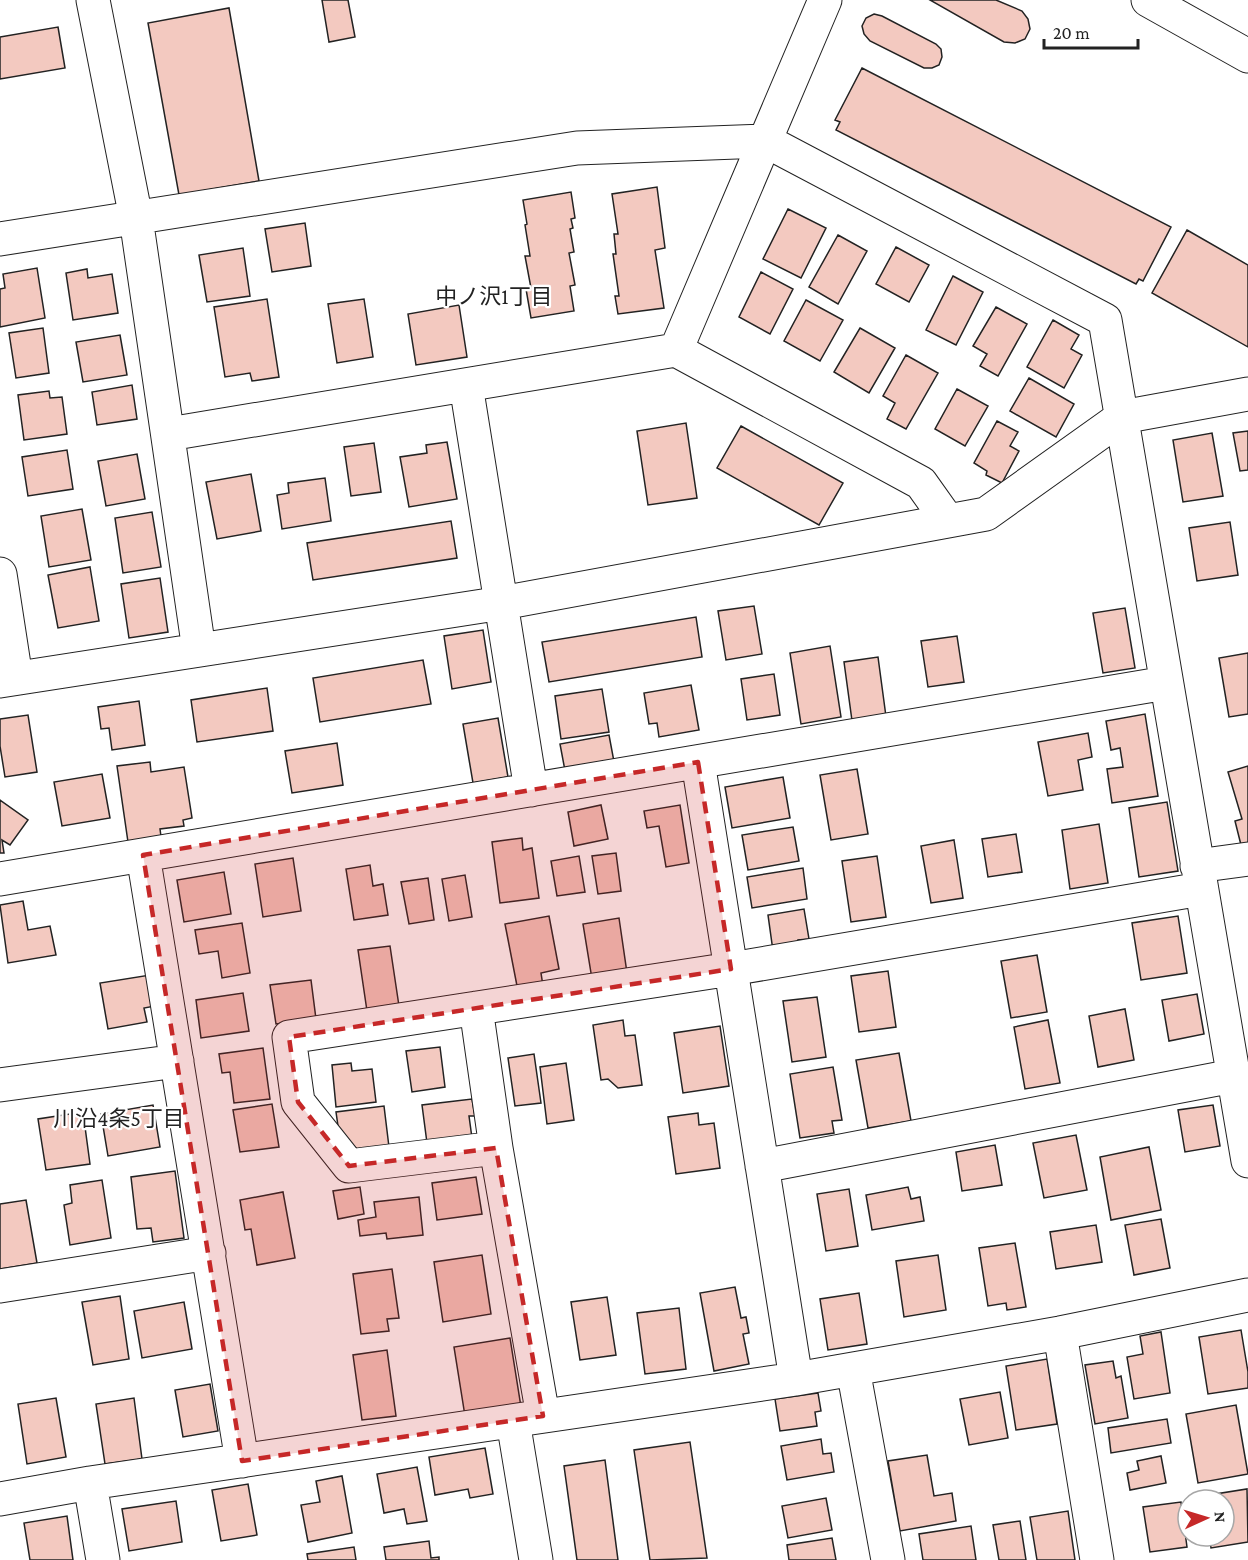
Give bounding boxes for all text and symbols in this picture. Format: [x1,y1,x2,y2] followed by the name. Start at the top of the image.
[1044,12,1138,50] scale bar
[1053,23,1090,43] text: 20 m
[435,284,553,309] district label: 中ノ沢1丁目
[53,1106,185,1131] district label: 川沿4条5丁目
[1176,1488,1236,1548] north arrow
[1212,1511,1229,1523] text: N

